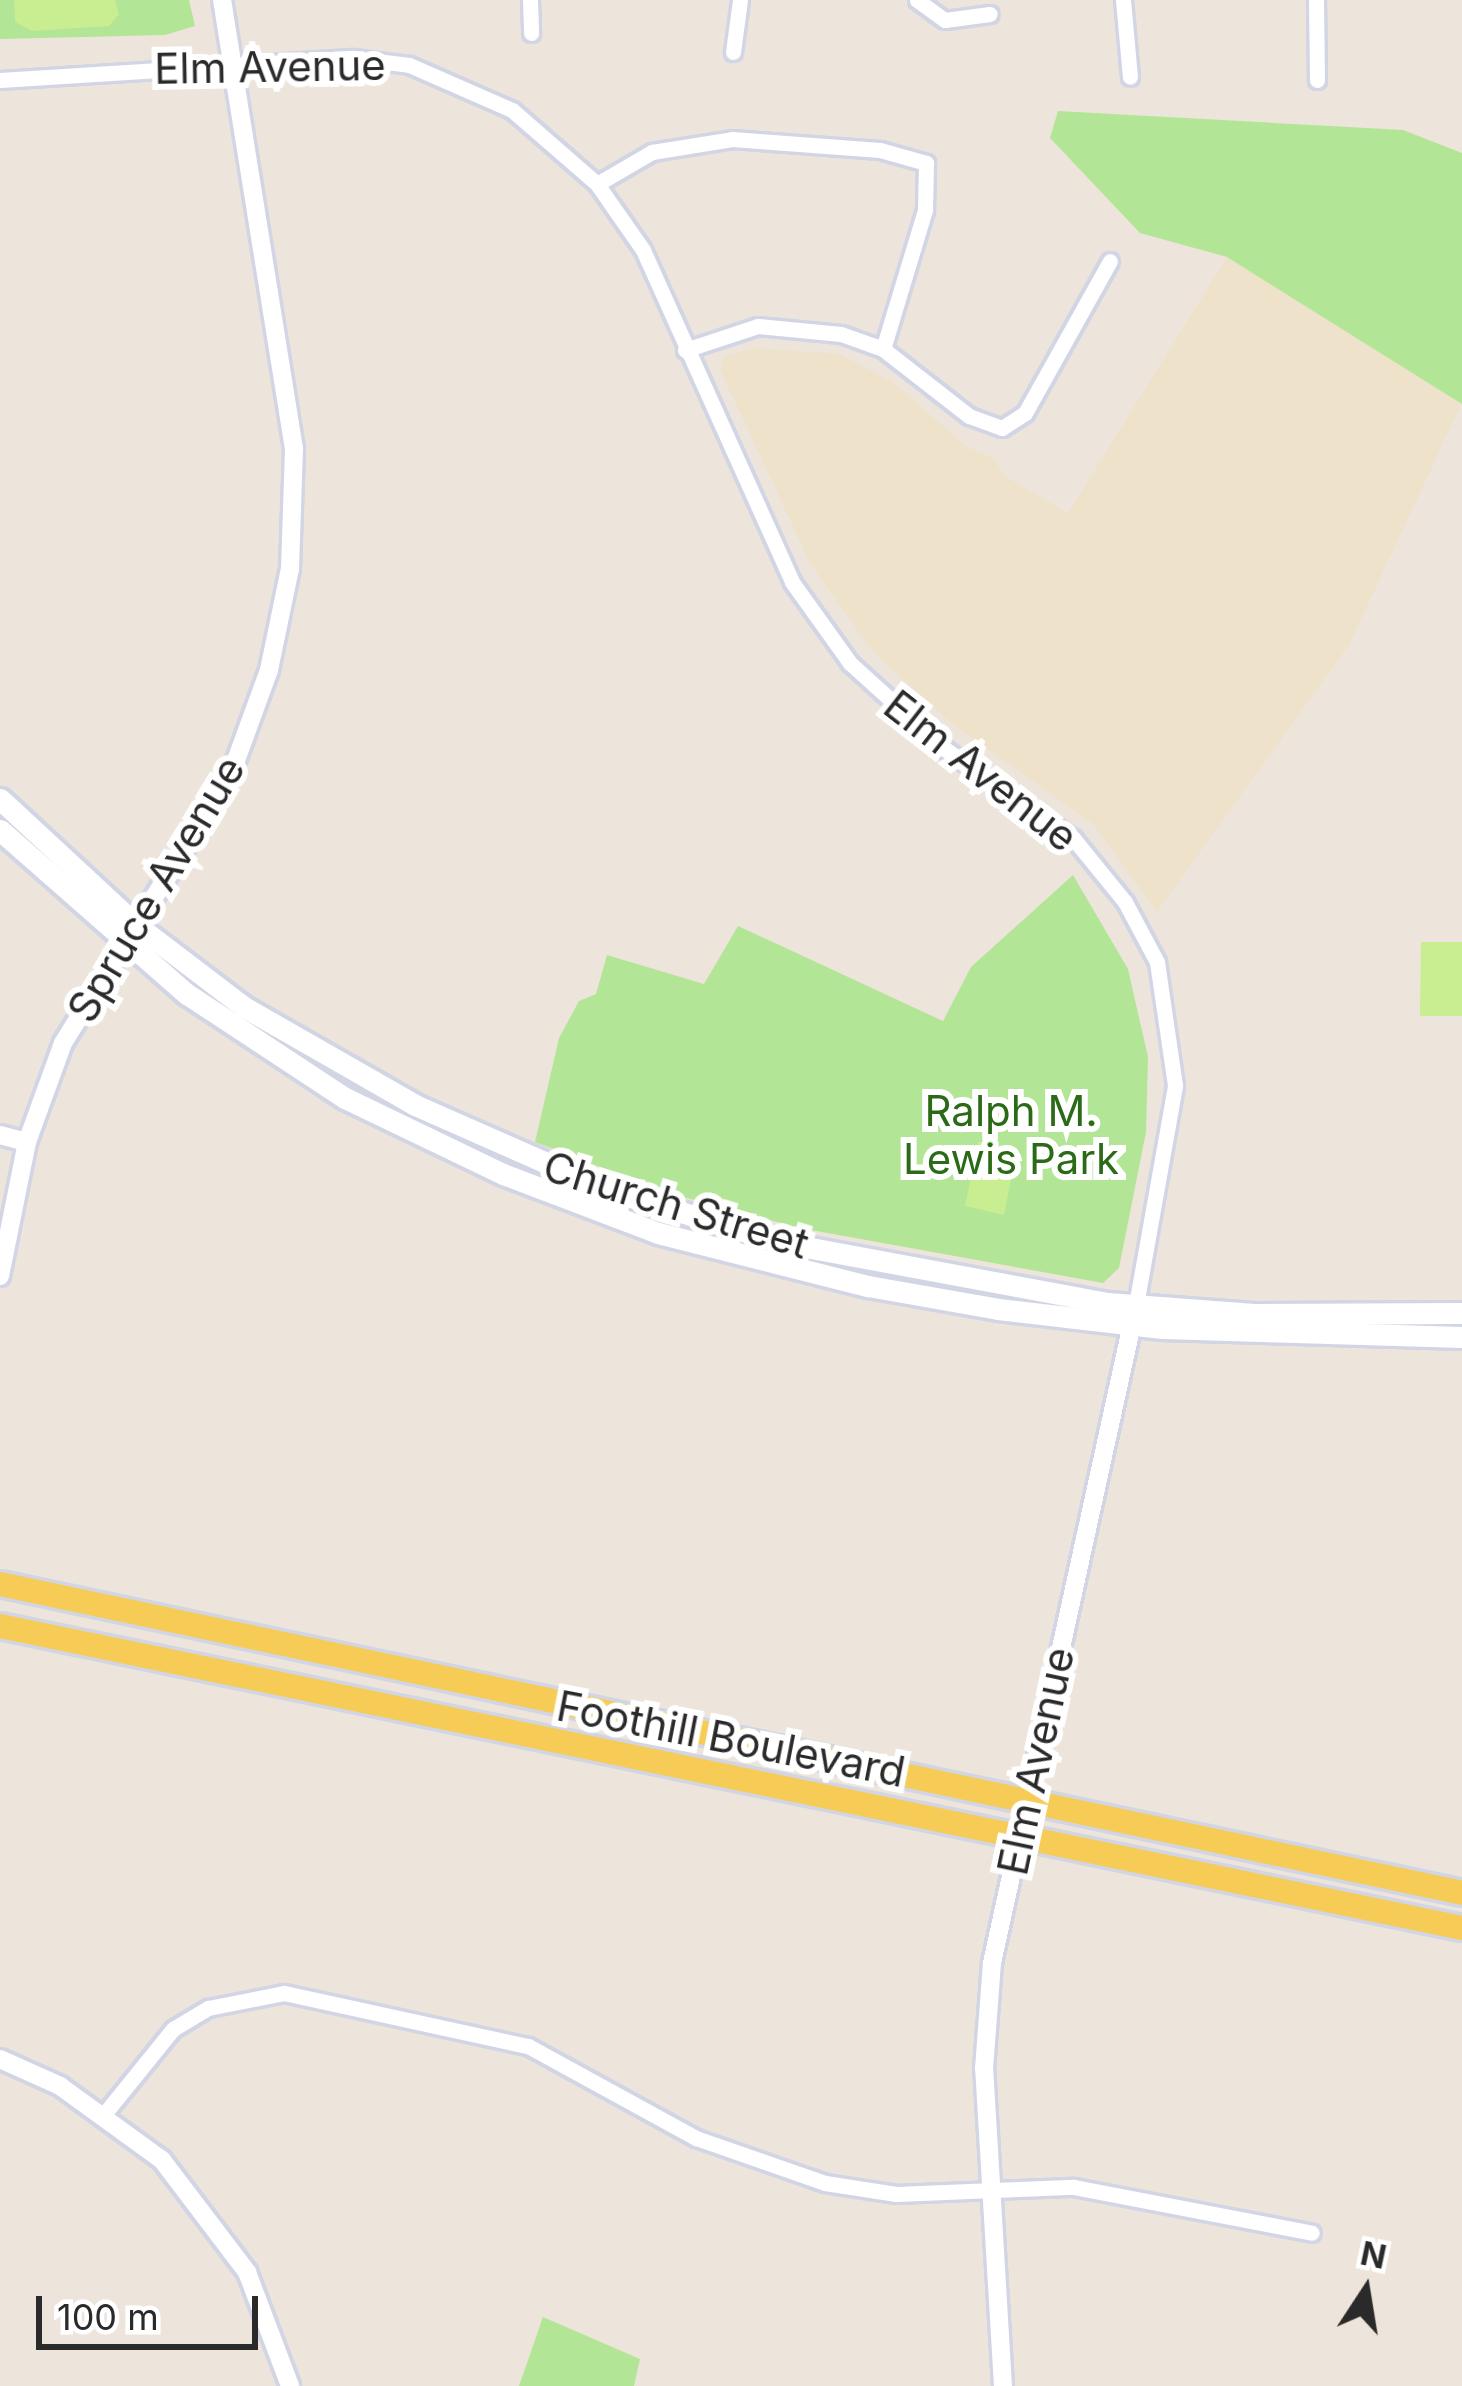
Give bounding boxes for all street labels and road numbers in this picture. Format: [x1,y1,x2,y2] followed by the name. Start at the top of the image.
[154,40,386,94] street label: Elm Avenue
[874,680,1088,862] street label: Elm Avenue
[57,747,255,1031] street label: Spruce Avenue
[537,1141,815,1269] street label: Church Street
[987,1643,1085,1879] street label: Elm Avenue
[553,1681,909,1797] street label: Foothill Boulevard

